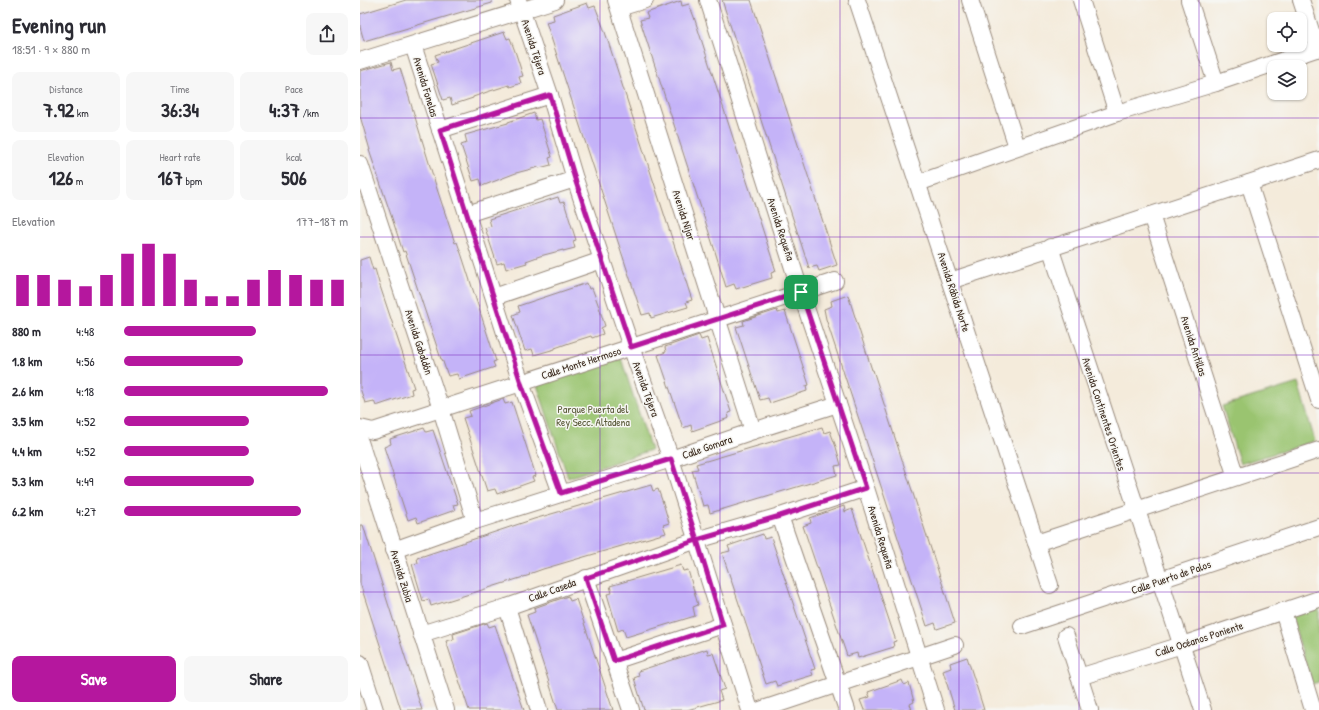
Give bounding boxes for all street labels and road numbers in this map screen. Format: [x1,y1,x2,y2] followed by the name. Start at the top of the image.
[518,17,550,77] street label: Avenida Téjera
[410,55,442,119] street label: Avenida Fonelas
[669,188,699,243] street label: Avenida Nijar
[764,196,798,263] street label: Avenida Requeña
[935,250,974,334] street label: Avenida Rábida Norte
[402,308,436,376] street label: Avenida Gabaldón
[1178,314,1210,378] street label: Avenida Antillas
[539,343,623,382] street label: Calle Monte Hermoso
[1079,356,1129,472] street label: Avenida Continentes Orientes
[630,359,663,419] street label: Avenida Téjera
[680,432,735,462] street label: Calle Gomara
[865,504,897,571] street label: Avenida Requeña
[387,548,417,605] street label: Avenida Zubia
[1129,557,1213,597] street label: Calle Puerto de Palos
[526,575,578,605] street label: Calle Caseda
[1153,618,1245,660] street label: Calle Océanos Poniente

